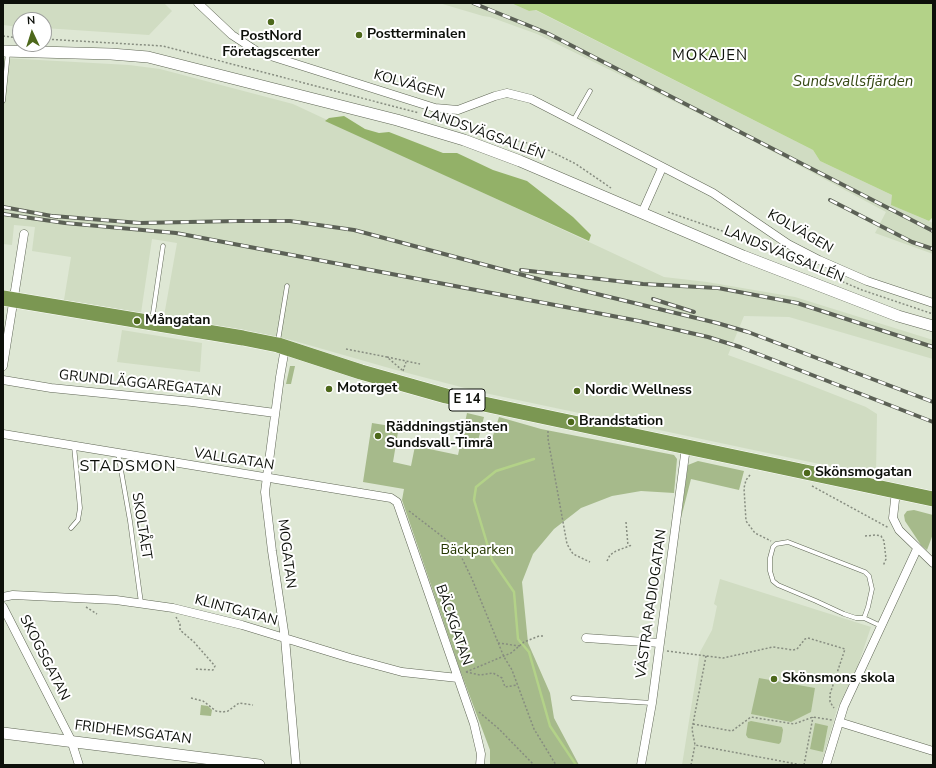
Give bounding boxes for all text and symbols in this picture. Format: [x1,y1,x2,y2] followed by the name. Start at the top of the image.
[12,12,52,52] north arrow
[27,13,36,28] text: N
[266,17,276,27] marker: PostNord Företagscenter
[367,27,466,43] place label: Postterminalen
[222,29,320,62] place label: PostNord Företagscenter
[354,30,364,40] marker: Postterminalen
[672,47,748,65] district label: MOKAJEN
[372,67,446,103] street label: KOLVÄGEN
[793,73,913,91] water label: Sundsvallsfjärden
[421,104,547,164] street label: LANDSVÄGSALLÉN
[764,206,836,258] street label: KOLVÄGEN
[721,223,847,287] street label: LANDSVÄGSALLÉN
[145,313,210,329] place label: Mångatan
[132,316,142,326] marker: Mångatan
[58,367,222,401] street label: GRUNDLÄGGAREGATAN
[337,381,397,397] place label: Motorget
[585,383,692,399] place label: Nordic Wellness
[324,384,334,394] marker: Motorget
[572,386,582,396] marker: Nordic Wellness
[449,389,485,411] road number: E 14
[579,414,663,430] place label: Brandstation
[566,417,576,427] marker: Brandstation
[386,420,508,452] place label: Räddningstjänsten Sundsvall-Timrå
[373,431,383,441] marker: Räddningstjänsten Sundsvall-Timrå
[193,445,275,475] street label: VALLGATAN
[79,457,177,477] district label: STADSMON
[815,465,912,481] place label: Skönsmogatan
[802,468,812,478] marker: Skönsmogatan
[127,491,155,561] street label: SKOLTÅET
[273,518,299,590] street label: MOGATAN
[633,528,671,680] street label: VÄSTRA RADIOGATAN
[440,543,514,559] park label: Bäckparken
[431,582,475,668] street label: BÄCKGATAN
[193,592,279,630] street label: KLINTGATAN
[15,612,73,704] street label: SKOGSGATAN
[782,671,895,687] place label: Skönsmons skola
[769,674,779,684] marker: Skönsmons skola
[74,717,192,749] street label: FRIDHEMSGATAN

